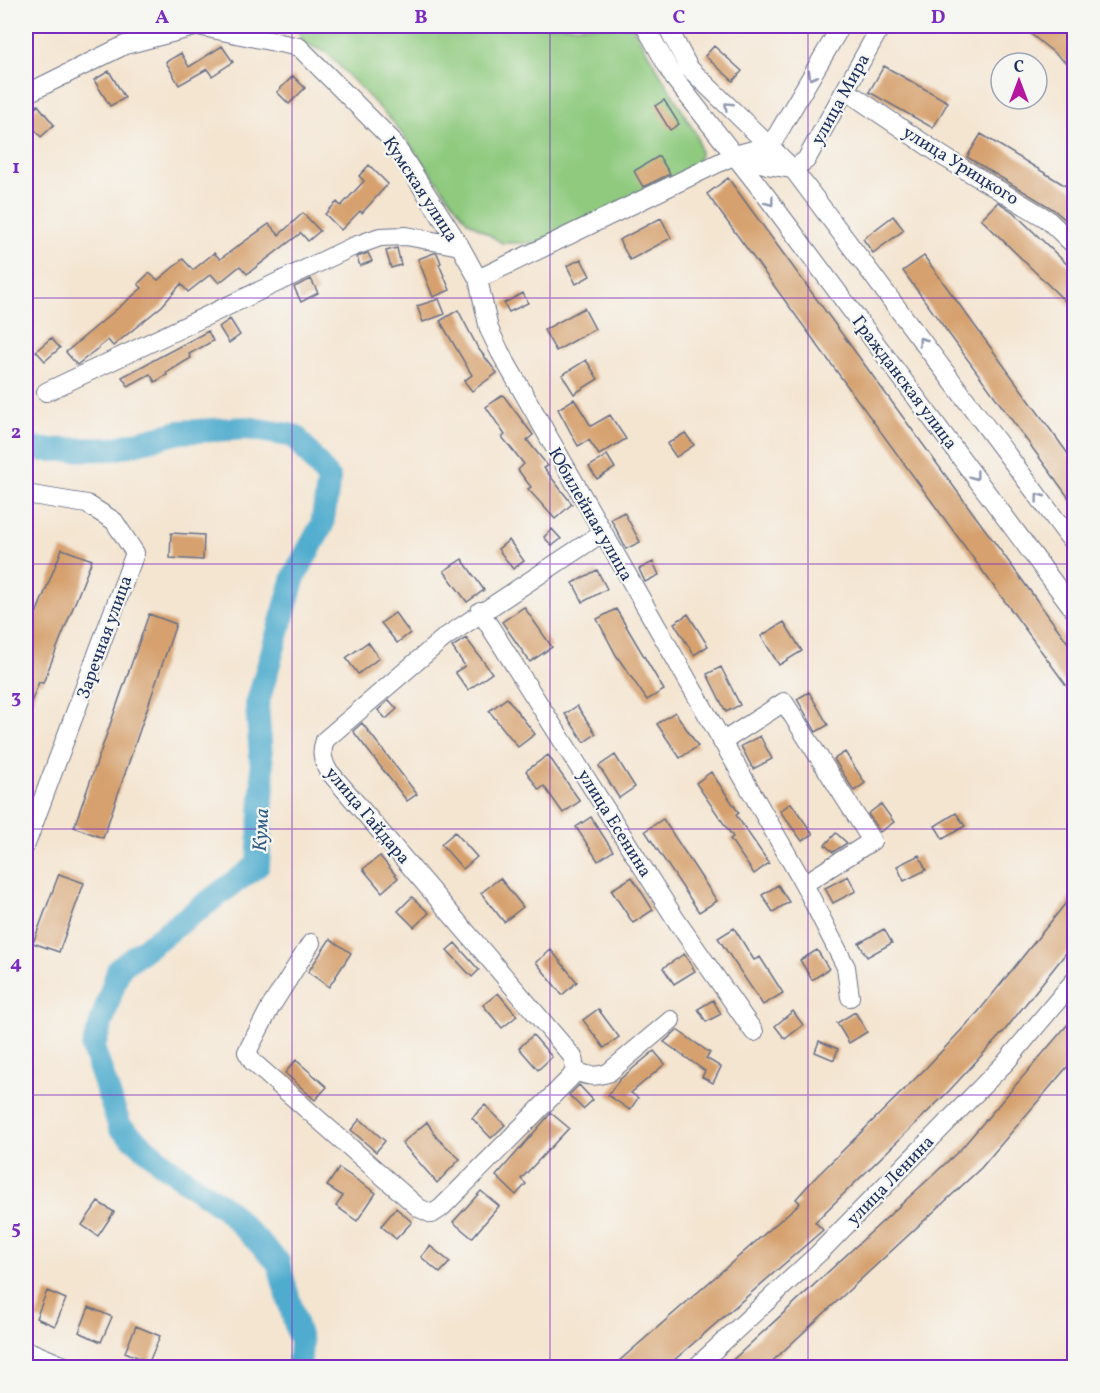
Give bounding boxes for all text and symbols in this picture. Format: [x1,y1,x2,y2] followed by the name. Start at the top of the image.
[155,4,169,32] text: A
[414,4,428,32] text: B
[673,4,686,32] text: C
[931,4,945,32] text: D
[806,50,877,150] street label: улица Мира
[989,51,1049,111] north arrow
[1014,57,1024,79] text: С
[807,70,819,80] one-way arrow
[724,102,734,113] one-way arrow
[897,121,1023,212] street label: улица Урицкого
[376,132,463,248] street label: Кумская улица
[12,154,20,182] text: 1
[763,195,774,206] one-way arrow
[845,311,963,455] street label: Гражданская улица
[919,337,930,348] one-way arrow
[11,419,21,447] text: 2
[541,443,638,586] street label: Юбилейная улица
[967,469,978,480] one-way arrow
[1036,493,1047,504] one-way arrow
[71,572,139,703] street label: Заречная улица
[11,684,21,712] text: 3
[319,762,415,870] street label: улица Гайдара
[571,765,657,883] street label: улица Есенина
[247,808,277,853] water label: Кума
[10,950,22,978] text: 4
[842,1131,940,1232] street label: улица Ленина
[11,1215,21,1243] text: 5

